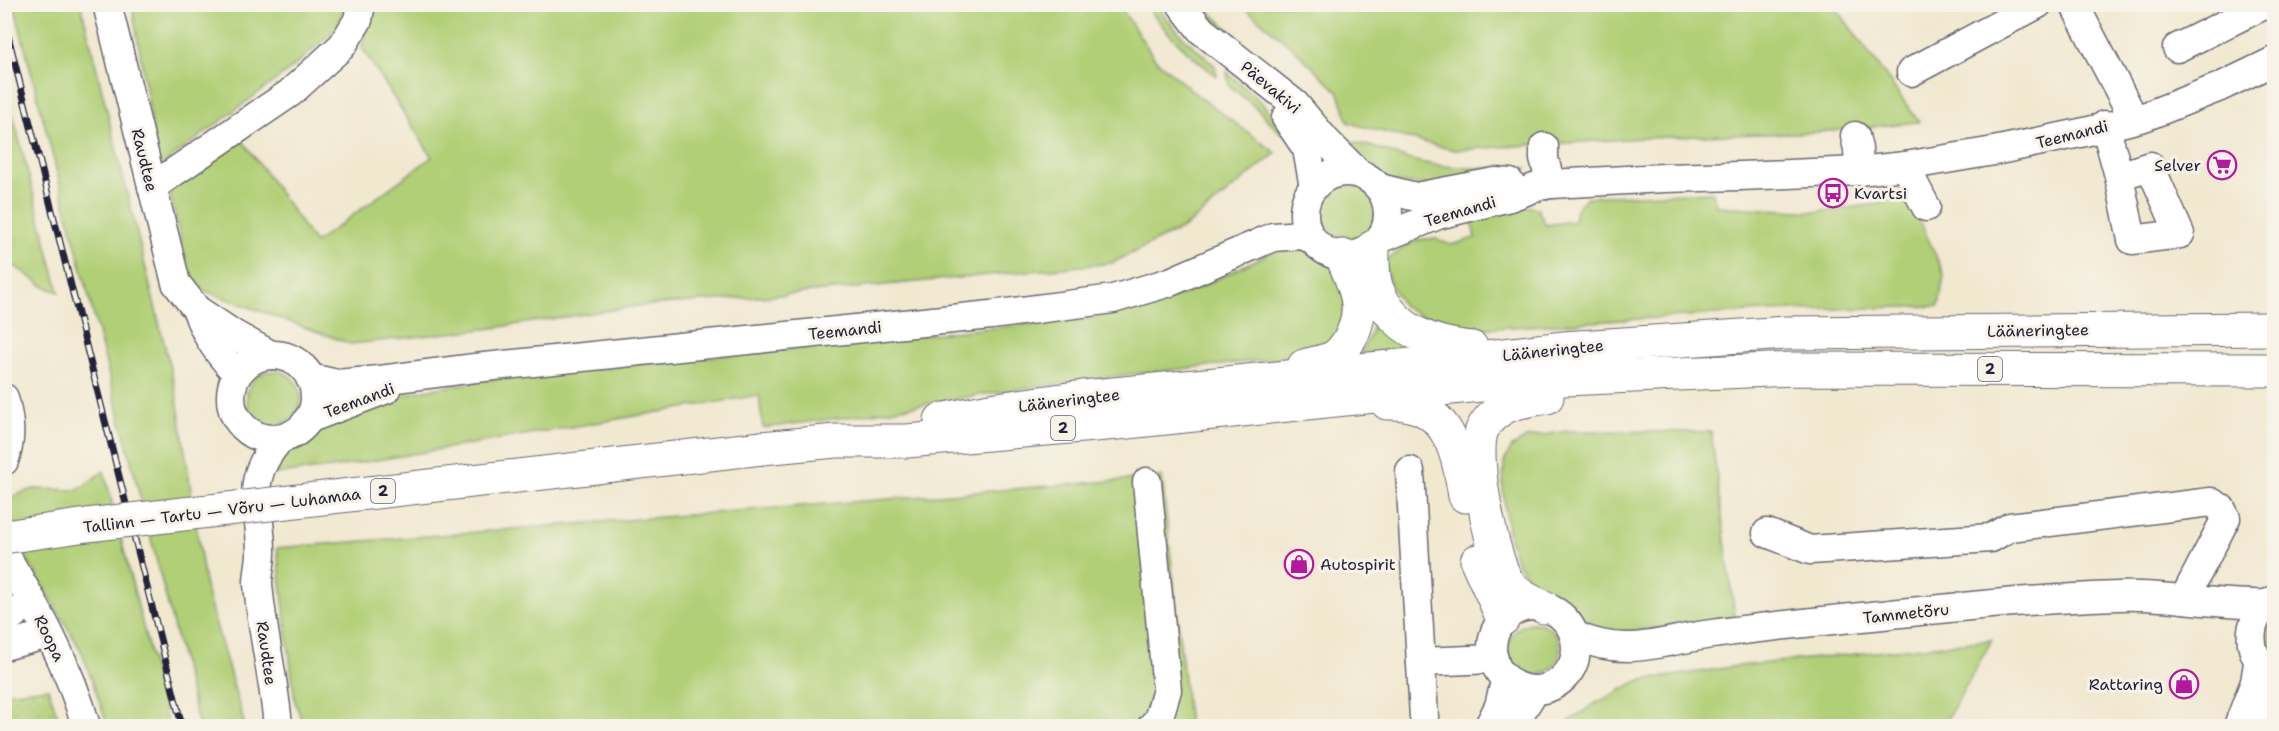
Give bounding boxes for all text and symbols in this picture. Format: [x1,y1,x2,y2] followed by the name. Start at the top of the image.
[1236,56,1305,119] street label: Päevakivi
[2034,115,2110,154] street label: Teemandi
[127,126,162,194] street label: Raudtee
[2206,149,2238,181] supermarket icon: Selver
[2154,155,2201,176] place label: Selver
[1817,177,1849,209] bus stop icon: Kvartsi
[1854,183,1907,204] place label: Kvartsi
[1422,191,1498,232] street label: Teemandi
[807,316,883,345] street label: Teemandi
[1987,319,2089,342] street label: Lääneringtee
[1501,335,1605,366] street label: Lääneringtee
[1978,357,2002,381] road number: 2
[321,378,397,423] street label: Teemandi
[1017,384,1121,417] street label: Lääneringtee
[1051,416,1075,440] road number: 2
[371,479,395,503] road number: 2
[82,483,362,538] street label: Tallinn — Tartu — Võru — Luhamaa
[1283,548,1315,580] shop icon: Autospirit
[1320,554,1396,575] place label: Autospirit
[1862,599,1950,628] street label: Tammetõru
[29,612,70,665] street label: Roopa
[252,620,281,686] street label: Raudtee
[2168,668,2200,700] shop icon: Rattaring
[2089,674,2163,695] place label: Rattaring

